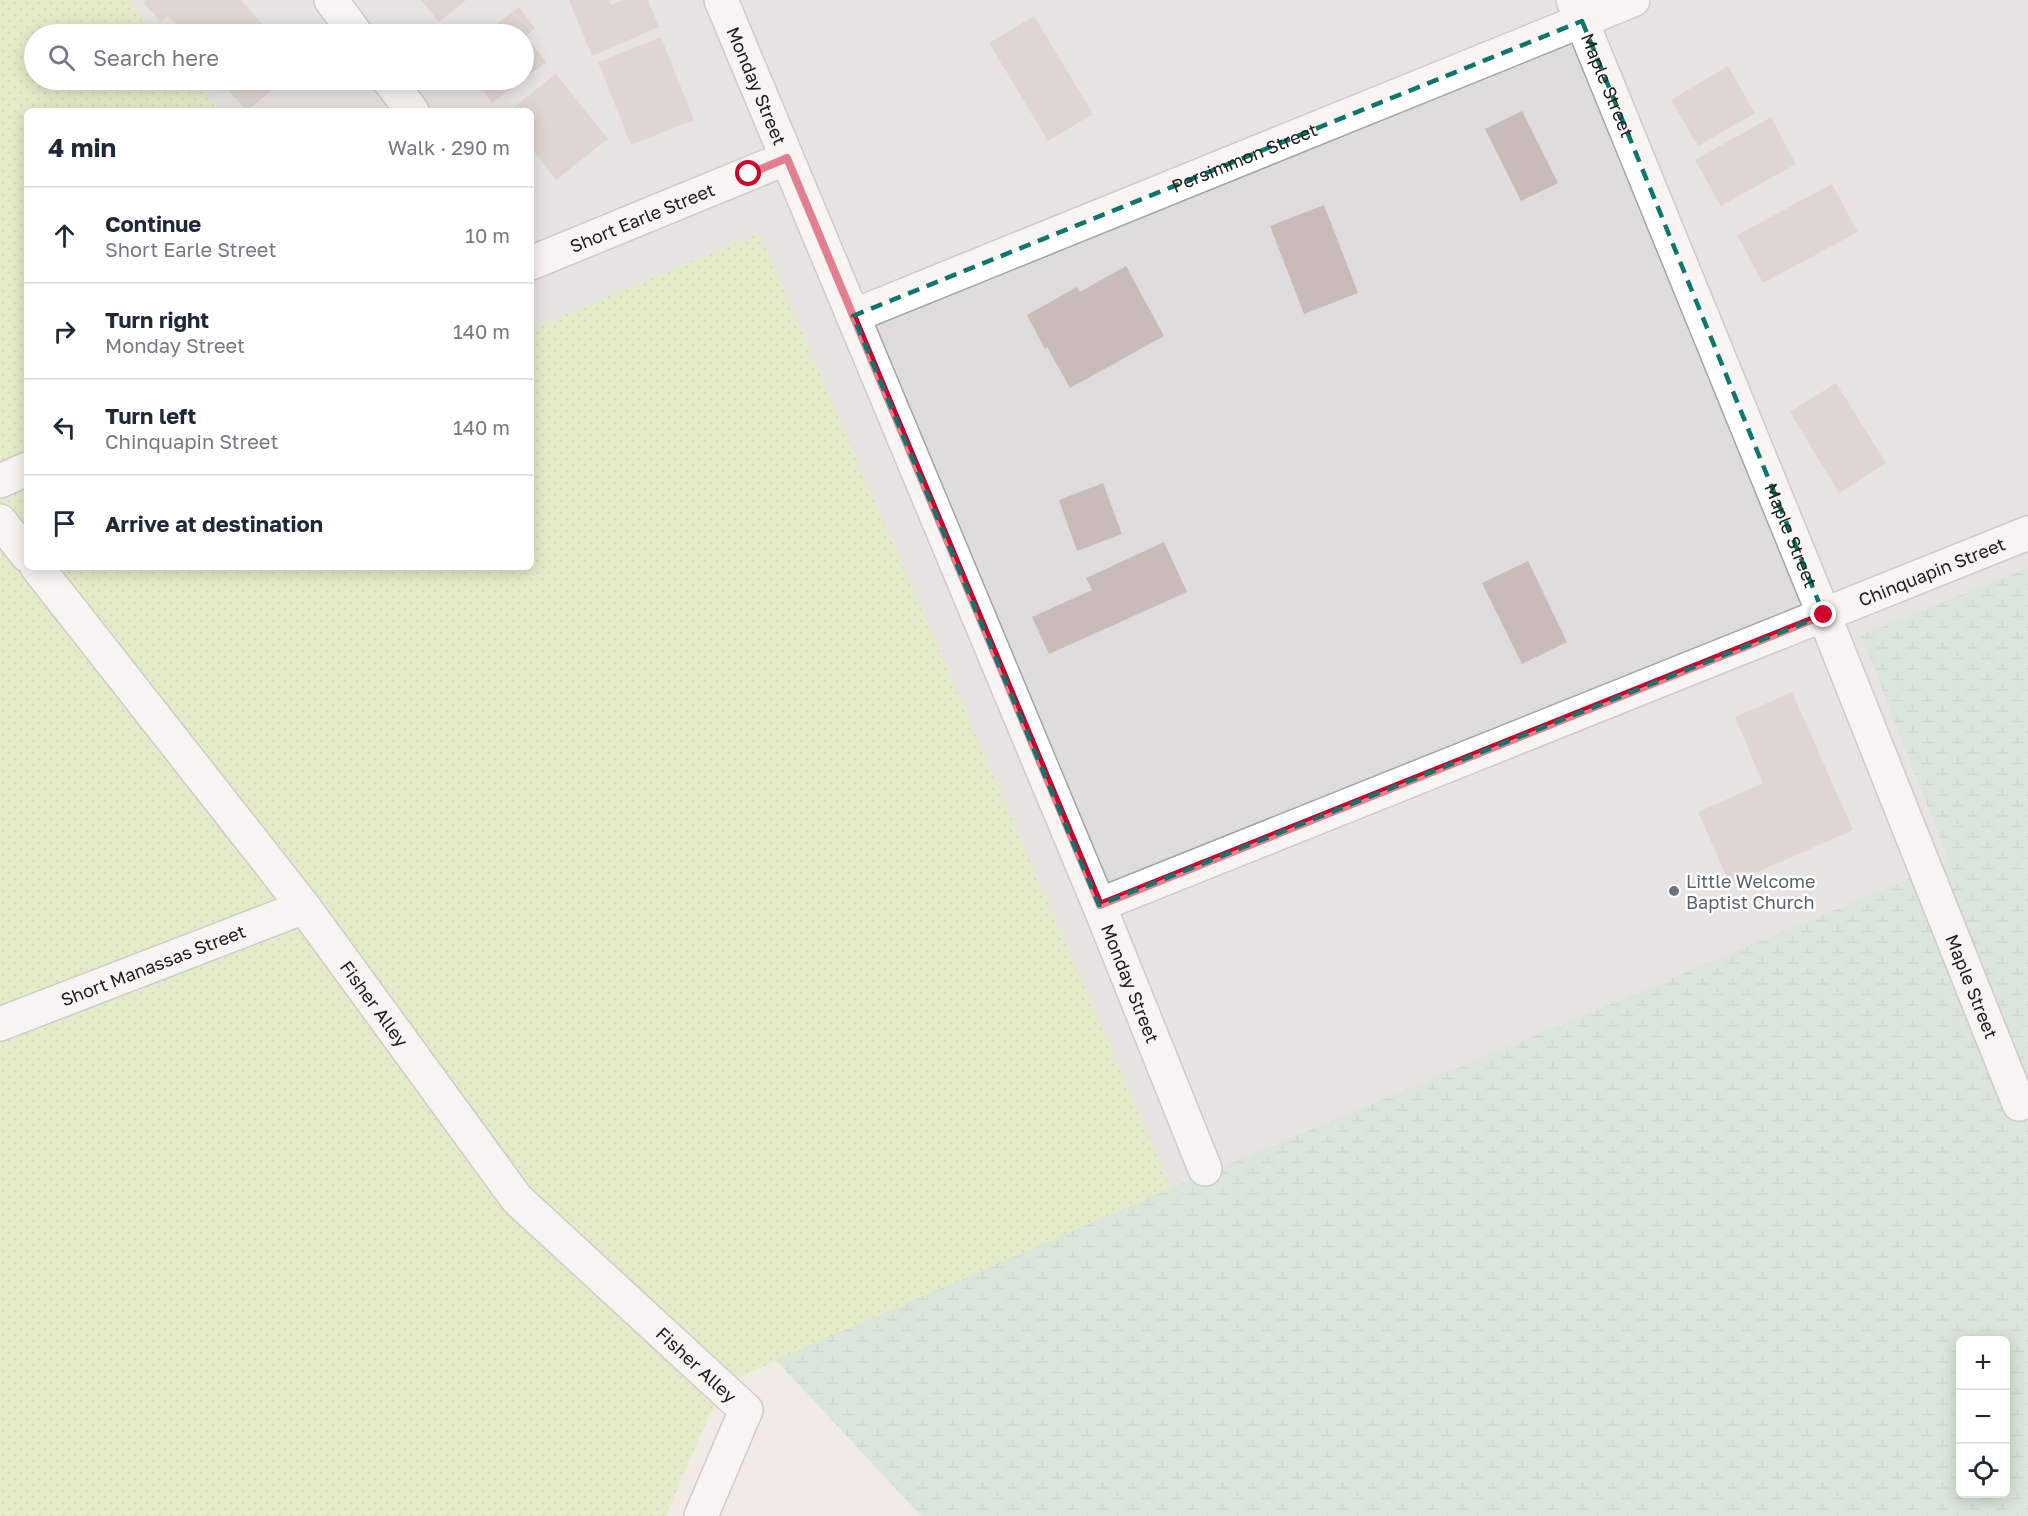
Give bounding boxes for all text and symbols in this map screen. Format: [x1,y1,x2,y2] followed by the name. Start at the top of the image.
[722,23,791,148] street label: Monday Street
[24,24,534,90] search box
[1577,30,1639,141] street label: Maple Street
[45,41,78,74] icon: search
[93,44,219,71] text: Search here
[1168,118,1320,197] street label: Persimmon Street
[48,132,116,163] text: 4 min
[388,135,510,159] text: Walk · 290 m
[735,160,761,186] route start
[566,178,718,257] street label: Short Earle Street
[105,210,201,237] text: Continue
[48,219,81,252] icon: ahead
[465,223,510,247] text: 10 m
[105,237,276,261] text: Short Earle Street
[105,306,209,333] text: Turn right
[48,315,81,348] icon: right
[453,319,510,343] text: 140 m
[105,333,245,357] text: Monday Street
[105,402,196,429] text: Turn left
[48,411,81,444] icon: left
[453,415,510,439] text: 140 m
[105,429,278,453] text: Chinquapin Street
[1760,480,1822,591] street label: Maple Street
[48,507,81,540] icon: arrive
[105,510,323,537] text: Arrive at destination
[1855,532,2008,611] street label: Chinquapin Street
[1810,601,1836,627] route end
[1686,870,1815,913] place label: Little Welcome Baptist Church
[1667,884,1681,898] marker: Little Welcome Baptist Church
[58,920,248,1011] street label: Short Manassas Street
[1097,921,1164,1046] street label: Monday Street
[1941,931,2003,1042] street label: Maple Street
[336,956,413,1051] street label: Fisher Alley
[652,1322,741,1407] street label: Fisher Alley
[1956,1336,2010,1498] map controls
[1956,1336,2010,1390] button: +
[1956,1390,2010,1444] button: −
[1956,1444,2010,1498] button: locate

